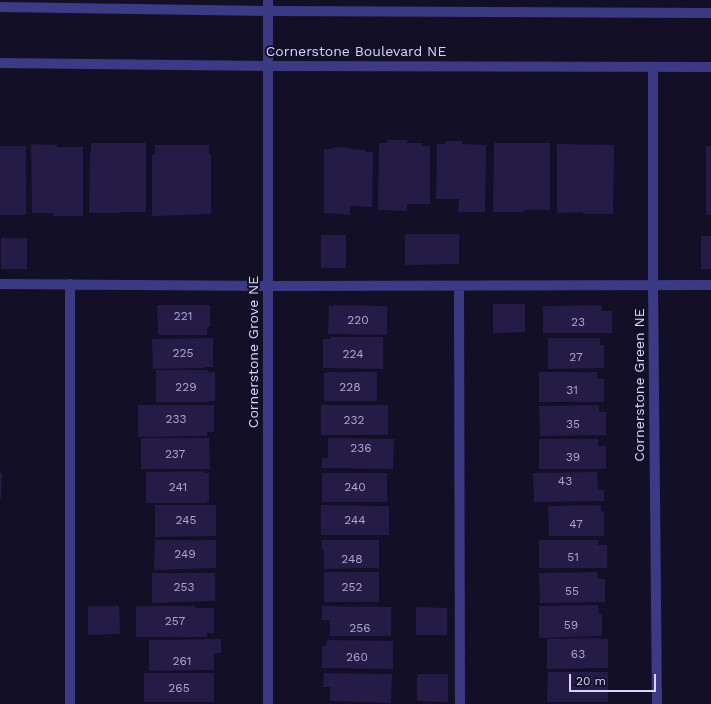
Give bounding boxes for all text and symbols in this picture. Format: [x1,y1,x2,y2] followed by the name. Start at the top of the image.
[266,44,446,60] street label: Cornerstone Boulevard NE
[246,276,262,428] street label: Cornerstone Grove NE
[632,308,648,462] street label: Cornerstone Green NE
[174,309,192,323] house number: 221
[347,313,369,327] house number: 220
[571,315,585,329] house number: 23
[173,346,193,360] house number: 225
[343,347,363,361] house number: 224
[569,350,583,364] house number: 27
[175,380,197,394] house number: 229
[339,380,361,394] house number: 228
[566,383,578,397] house number: 31
[166,412,186,426] house number: 233
[344,413,364,427] house number: 232
[566,417,580,431] house number: 35
[350,441,372,455] house number: 236
[165,447,185,461] house number: 237
[566,450,580,464] house number: 39
[558,474,572,488] house number: 43
[169,480,187,494] house number: 241
[344,480,366,494] house number: 240
[176,513,196,527] house number: 245
[344,513,366,527] house number: 244
[569,517,583,531] house number: 47
[174,547,196,561] house number: 249
[567,550,579,564] house number: 51
[341,552,363,566] house number: 248
[174,580,194,594] house number: 253
[342,580,362,594] house number: 252
[565,584,579,598] house number: 55
[165,614,185,628] house number: 257
[564,618,578,632] house number: 59
[349,621,371,635] house number: 256
[571,647,585,661] house number: 63
[346,650,368,664] house number: 260
[173,654,191,668] house number: 261
[571,666,658,692] scale bar
[576,674,606,688] text: 20 m
[168,681,190,695] house number: 265

